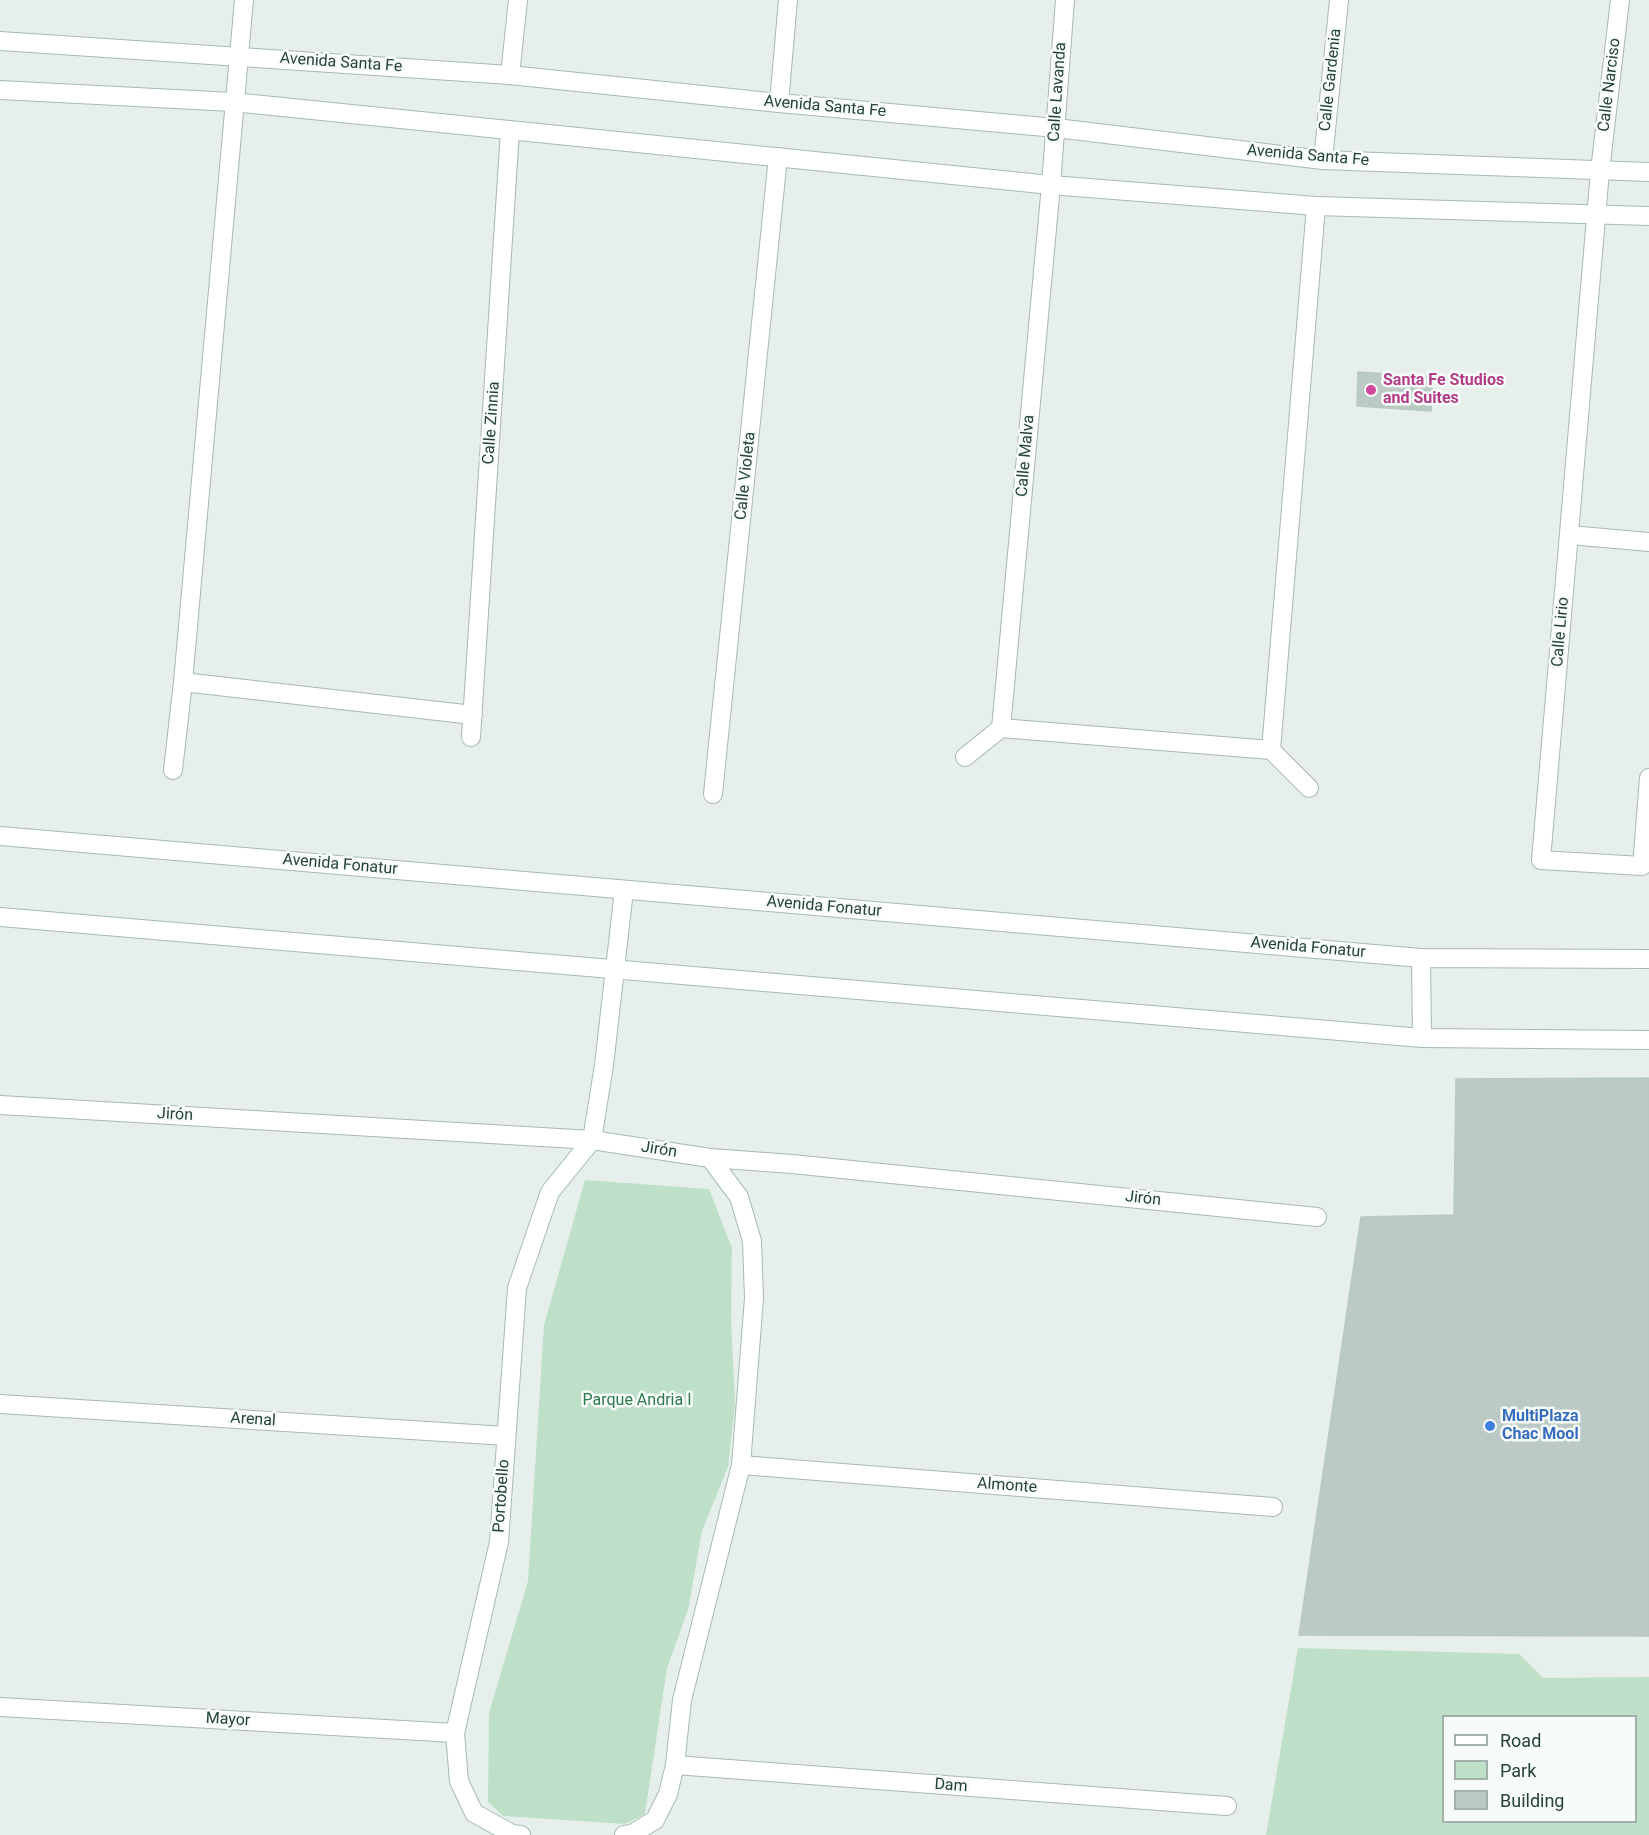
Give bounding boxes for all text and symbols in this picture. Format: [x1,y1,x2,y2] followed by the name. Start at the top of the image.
[1316,28,1346,132] street label: Calle Gardenia
[1595,37,1625,133] street label: Calle Narciso
[1045,42,1071,142] street label: Calle Lavanda
[279,49,403,77] street label: Avenida Santa Fe
[763,92,887,122] street label: Avenida Santa Fe
[1246,141,1370,171] street label: Avenida Santa Fe
[1383,371,1504,409] place label: Santa Fe Studios and Suites
[480,381,504,465] street label: Calle Zinnia
[1364,383,1378,397] marker: Santa Fe Studios and Suites
[1013,414,1039,498] street label: Calle Malva
[732,431,760,521] street label: Calle Violeta
[1548,596,1574,668] street label: Calle Lirio
[282,850,398,880] street label: Avenida Fonatur
[766,892,882,922] street label: Avenida Fonatur
[1250,933,1366,963] street label: Avenida Fonatur
[157,1104,193,1126] street label: Jirón
[640,1138,678,1162] street label: Jirón
[1124,1188,1162,1210] street label: Jirón
[583,1391,691,1411] park label: Parque Andria I
[1502,1407,1579,1445] place label: MultiPlaza Chac Mool
[230,1409,276,1431] street label: Arenal
[1483,1419,1497,1433] marker: MultiPlaza Chac Mool
[490,1459,514,1533] street label: Portobello
[976,1474,1038,1498] street label: Almonte
[205,1709,251,1731] street label: Mayor
[1442,1715,1637,1823] legend
[1500,1730,1541,1751] text: Road
[1500,1760,1536,1781] text: Park
[934,1775,968,1797] street label: Dam
[1500,1790,1564,1811] text: Building

